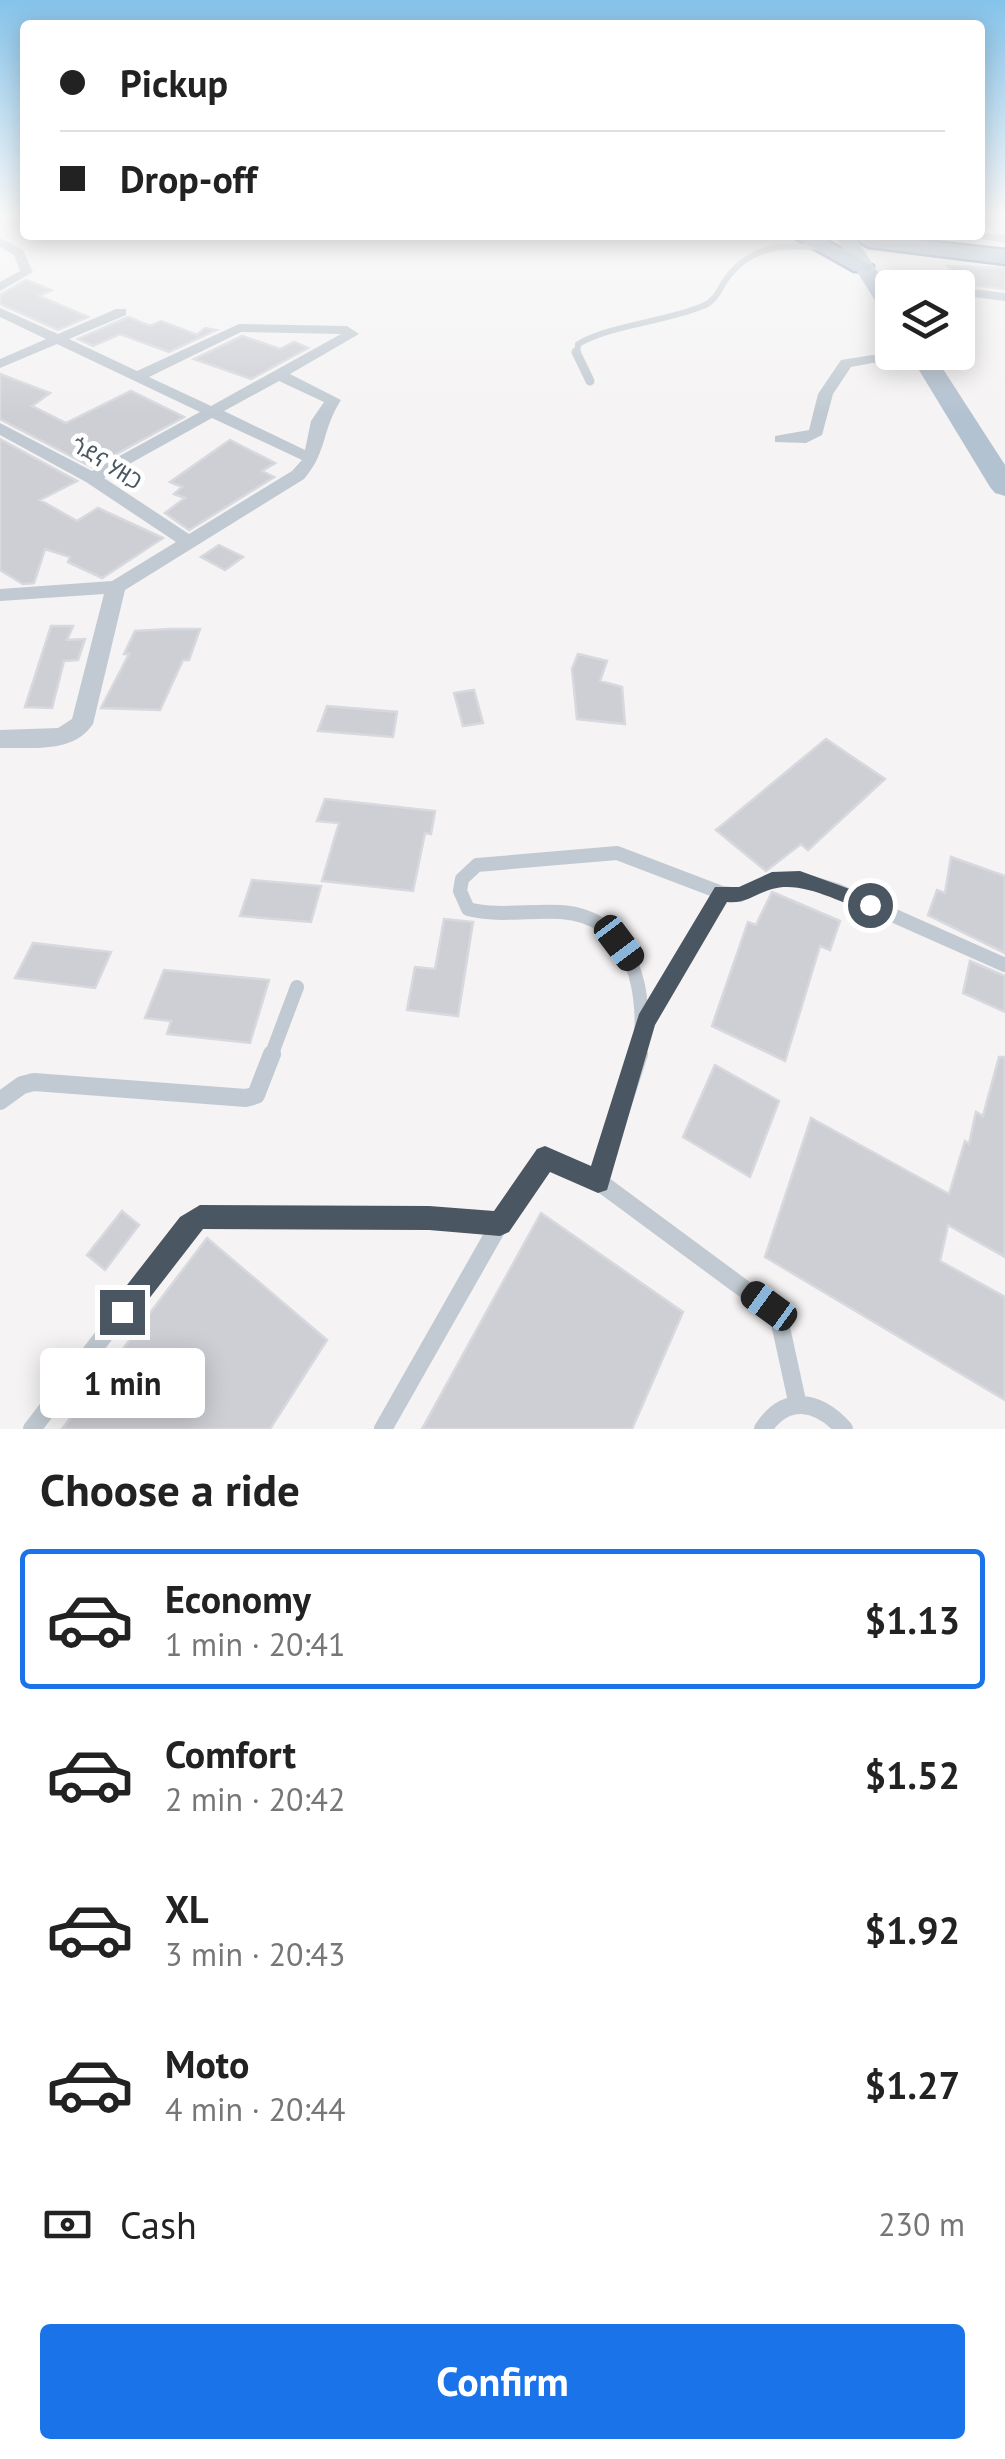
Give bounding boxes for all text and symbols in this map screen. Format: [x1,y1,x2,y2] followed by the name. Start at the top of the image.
[120,58,228,107] text: Pickup
[120,154,257,203] text: Drop-off
[875,270,975,370] map controls
[875,270,975,370] button: layers
[66,430,148,496] street label: ጎደና ሃዘጋ
[848,883,893,928] route start
[589,910,649,976] car
[736,1276,802,1336] car
[100,1290,145,1335] route end
[39,1347,204,1417] callout: 1 min
[83,1362,162,1404] text: 1 min
[40,1460,300,1518] text: Choose a ride
[45,1574,135,1664] icon: car
[165,1574,311,1623] text: Economy
[864,1595,960,1644] text: $1.13
[165,1623,345,1665] text: 1 min · 20:41
[45,1729,135,1819] icon: car
[165,1729,296,1778] text: Comfort
[864,1750,960,1799] text: $1.52
[165,1778,345,1820] text: 2 min · 20:42
[45,1884,135,1974] icon: car
[165,1884,209,1933] text: XL
[864,1905,960,1954] text: $1.92
[165,1933,345,1975] text: 3 min · 20:43
[45,2039,135,2129] icon: car
[165,2039,249,2088] text: Moto
[864,2060,960,2109] text: $1.27
[165,2088,345,2130] text: 4 min · 20:44
[40,2197,95,2252] icon: cash
[120,2200,197,2249] text: Cash
[878,2203,965,2245] text: 230 m
[40,2324,965,2439] button: Confirm

